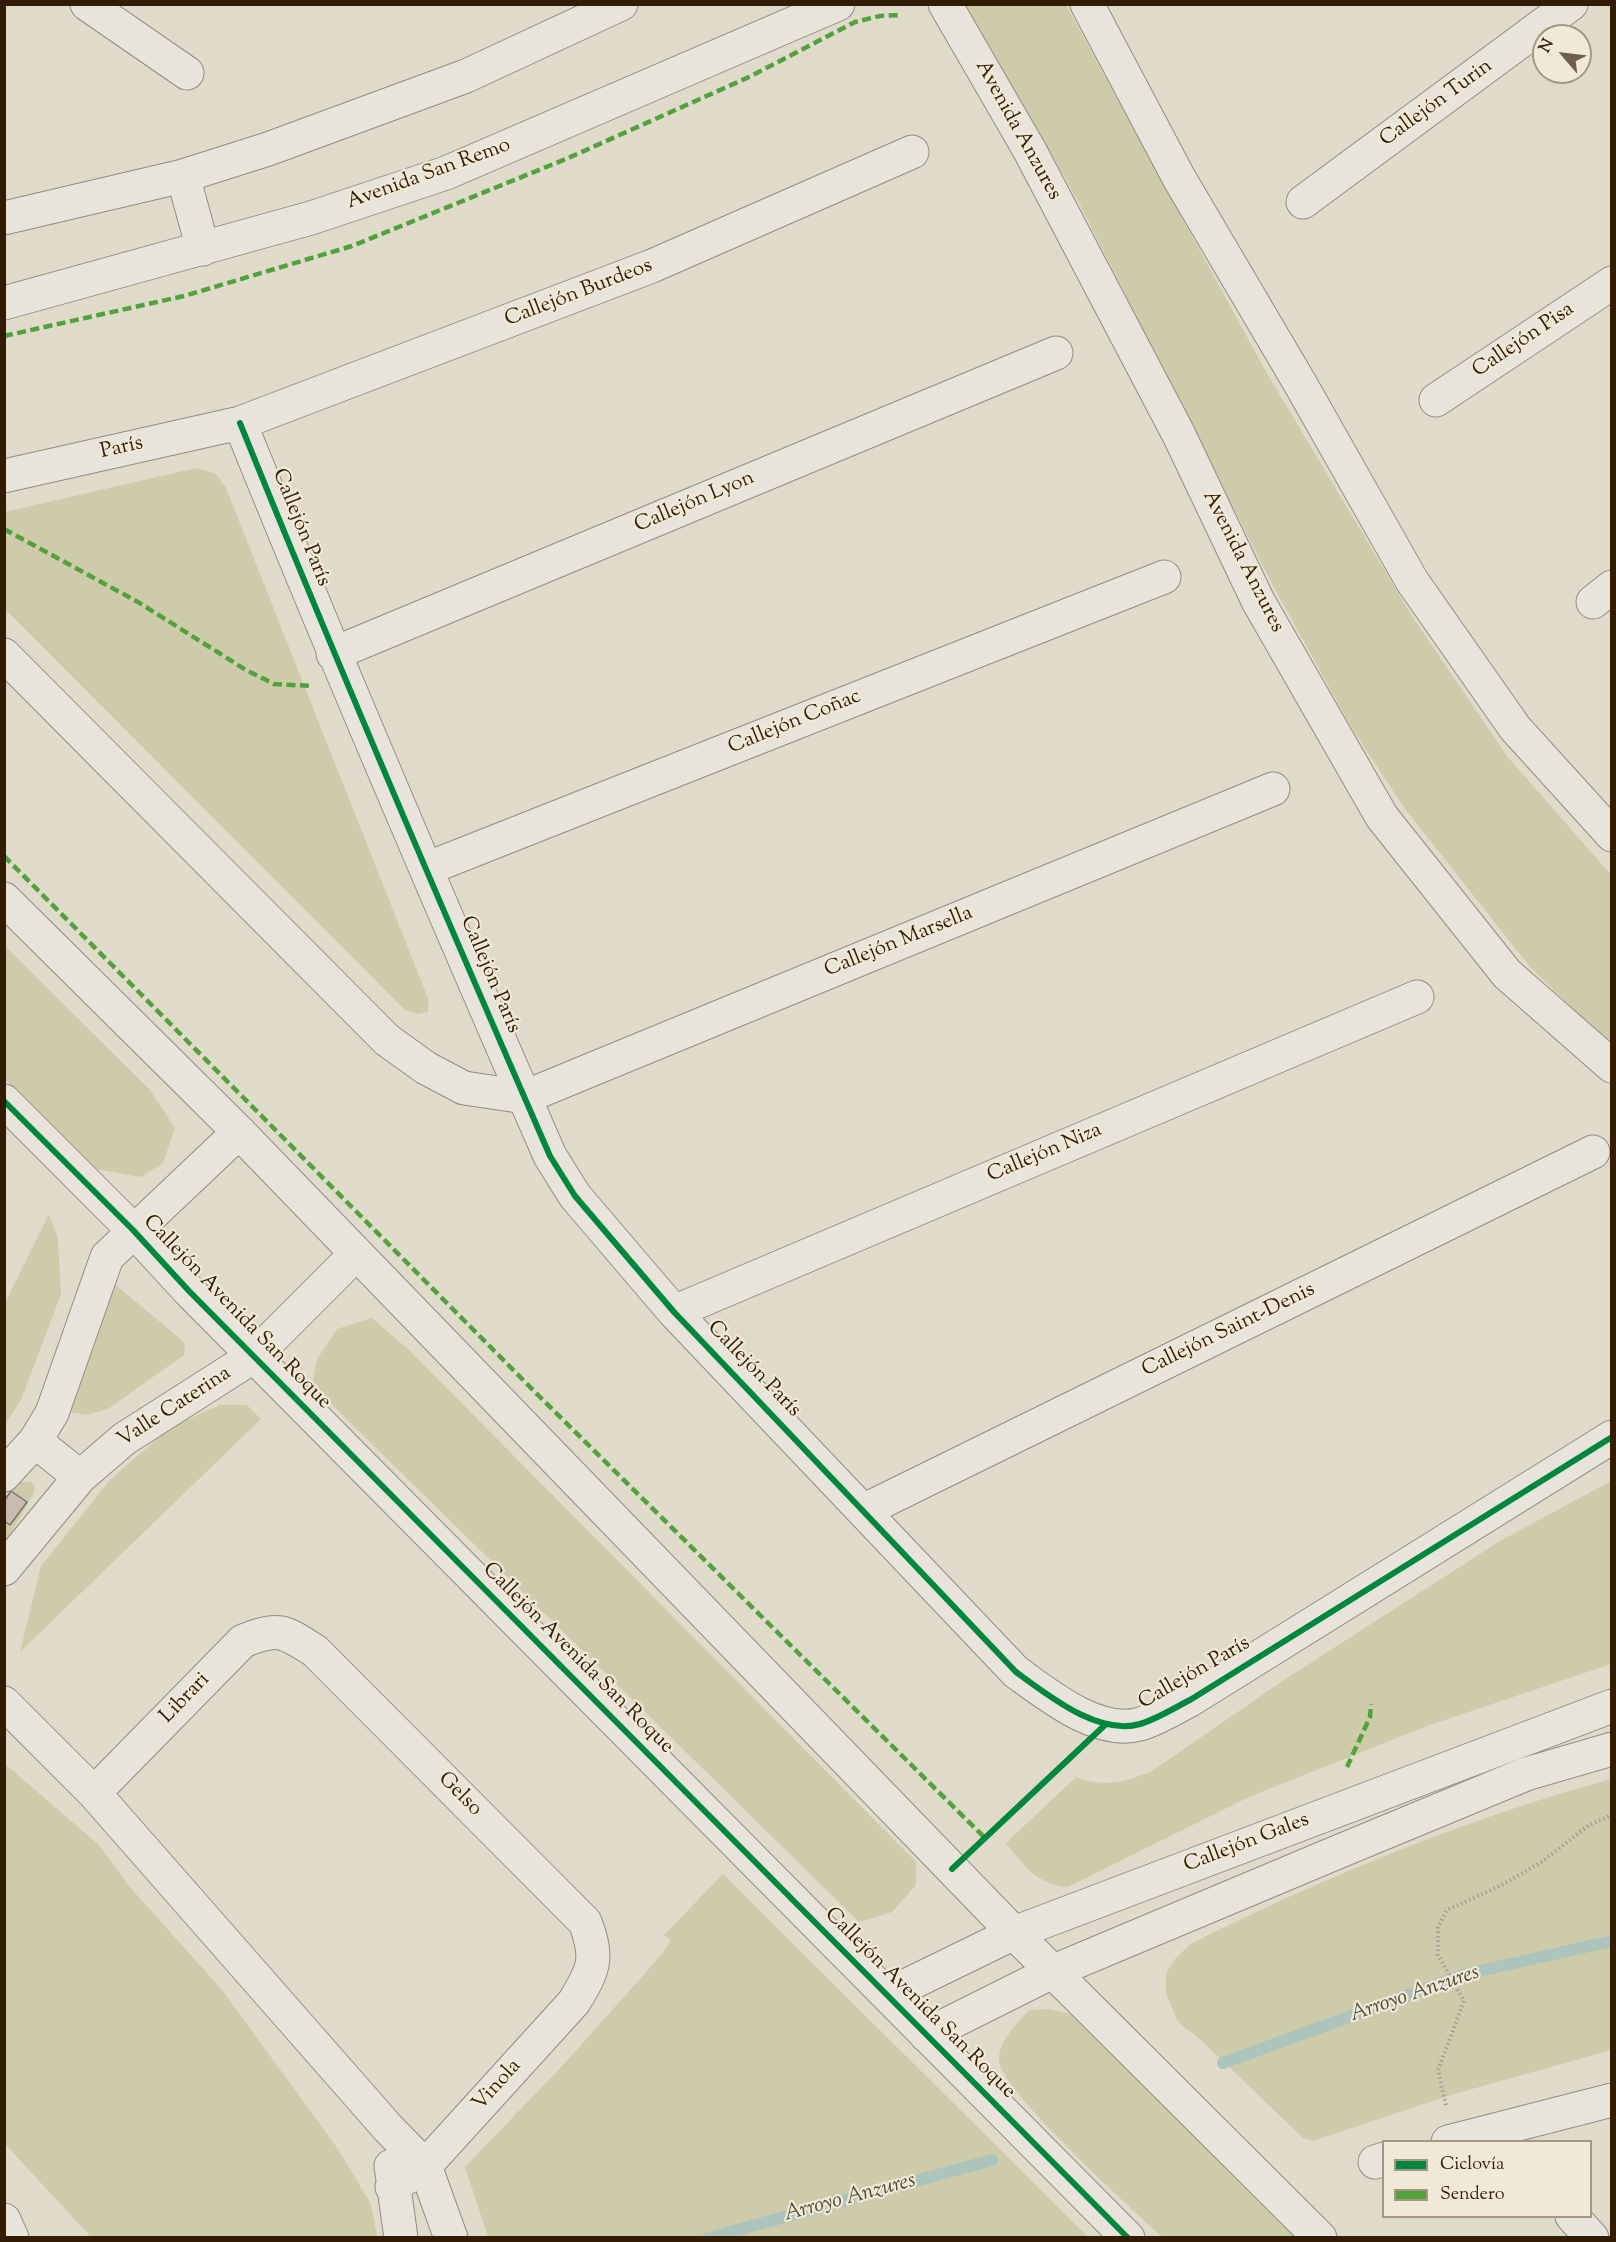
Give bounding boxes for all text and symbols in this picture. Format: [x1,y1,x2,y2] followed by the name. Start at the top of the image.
[1532,24,1592,84] north arrow
[1534,35,1561,57] text: N
[1376,55,1498,153] street label: Callejón Turin
[968,57,1066,205] street label: Avenida Anzures
[344,134,514,216] street label: Avenida San Remo
[502,254,656,334] street label: Callejón Burdeos
[1468,298,1580,384] street label: Callejón Pisa
[98,432,146,466] street label: París
[265,465,335,591] street label: Callejón París
[631,466,759,540] street label: Callejón Lyon
[1195,487,1289,637] street label: Avenida Anzures
[725,685,865,761] street label: Callejón Coñac
[821,902,977,984] street label: Callejón Marsella
[453,913,525,1037] street label: Callejón París
[984,1119,1106,1189] street label: Callejón Niza
[136,1211,336,1415] street label: Callejón Avenida San Roque
[1138,1278,1320,1384] street label: Callejón Saint-Denis
[701,1316,805,1424] street label: Callejón París
[114,1362,236,1454] street label: Valle Caterina
[476,1558,678,1760] street label: Callejón Avenida San Roque
[1135,1632,1255,1716] street label: Callejón París
[156,1668,216,1730] street label: Librari
[432,1768,486,1822] street label: Gelso
[1181,1809,1313,1879] street label: Callejón Gales
[818,1903,1020,2105] street label: Callejón Avenida San Roque
[1347,1961,1483,2029] water label: Arroyo Anzures
[468,2055,528,2117] street label: Vinola
[1382,2140,1592,2218] legend
[1440,2152,1504,2178] text: Ciclovía
[781,2169,919,2229] water label: Arroyo Anzures
[1440,2182,1505,2208] text: Sendero

